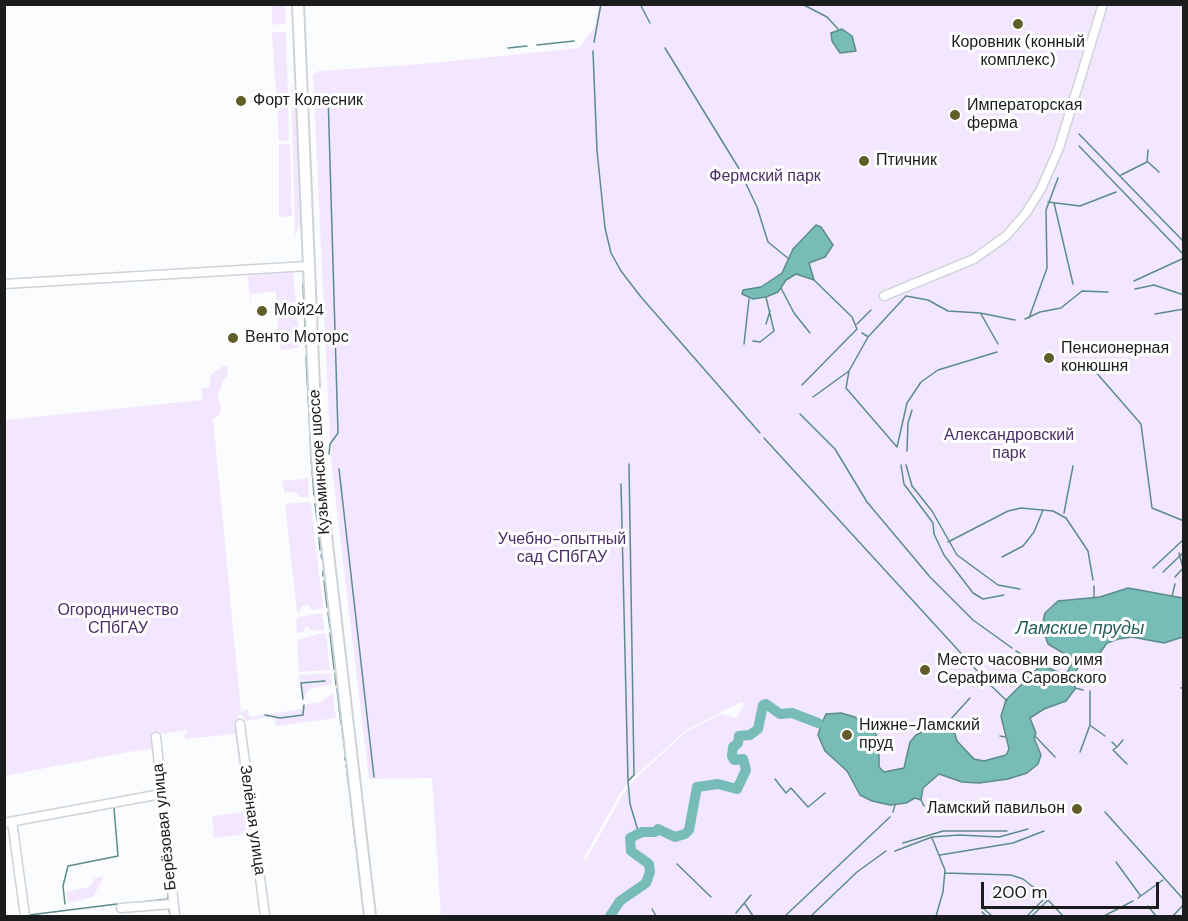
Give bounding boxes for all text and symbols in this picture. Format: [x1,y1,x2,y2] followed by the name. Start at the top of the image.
[1011,17,1025,31] marker: Коровник (конный комплекс)
[951,33,1085,71] place label: Коровник (конный комплекс)
[253,91,363,111] place label: Форт Колесник
[234,94,248,108] marker: Форт Колесник
[967,96,1082,134] place label: Императорская ферма
[948,108,962,122] marker: Императорская ферма
[876,151,937,171] place label: Птичник
[857,154,871,168] marker: Птичник
[709,167,821,187] park label: Фермский парк
[274,301,324,321] place label: Мой24
[255,304,269,318] marker: Мой24
[245,328,349,348] place label: Венто Моторс
[226,331,240,345] marker: Венто Моторс
[1061,339,1169,377] place label: Пенсионерная конюшня
[1042,351,1056,365] marker: Пенсионерная конюшня
[305,389,335,535] street label: Кузьминское шоссе
[944,426,1074,464] park label: Александровский парк
[498,530,626,568] park label: Учебно-опытный сад СПбГАУ
[57,601,179,639] park label: Огородничество СПбГАУ
[1016,618,1144,640] water label: Ламские пруды
[937,651,1107,689] place label: Место часовни во имя Серафима Саровского
[918,663,932,677] marker: Место часовни во имя Серафима Саровского
[859,716,980,754] place label: Нижне-Ламский пруд
[840,728,854,742] marker: Нижне-Ламский пруд
[149,763,181,891] street label: Берёзовая улица
[235,764,269,876] street label: Зелёная улица
[927,799,1065,819] place label: Ламский павильон
[1070,802,1084,816] marker: Ламский павильон
[984,870,1162,908] scale bar
[992,880,1048,904] text: 200 m

